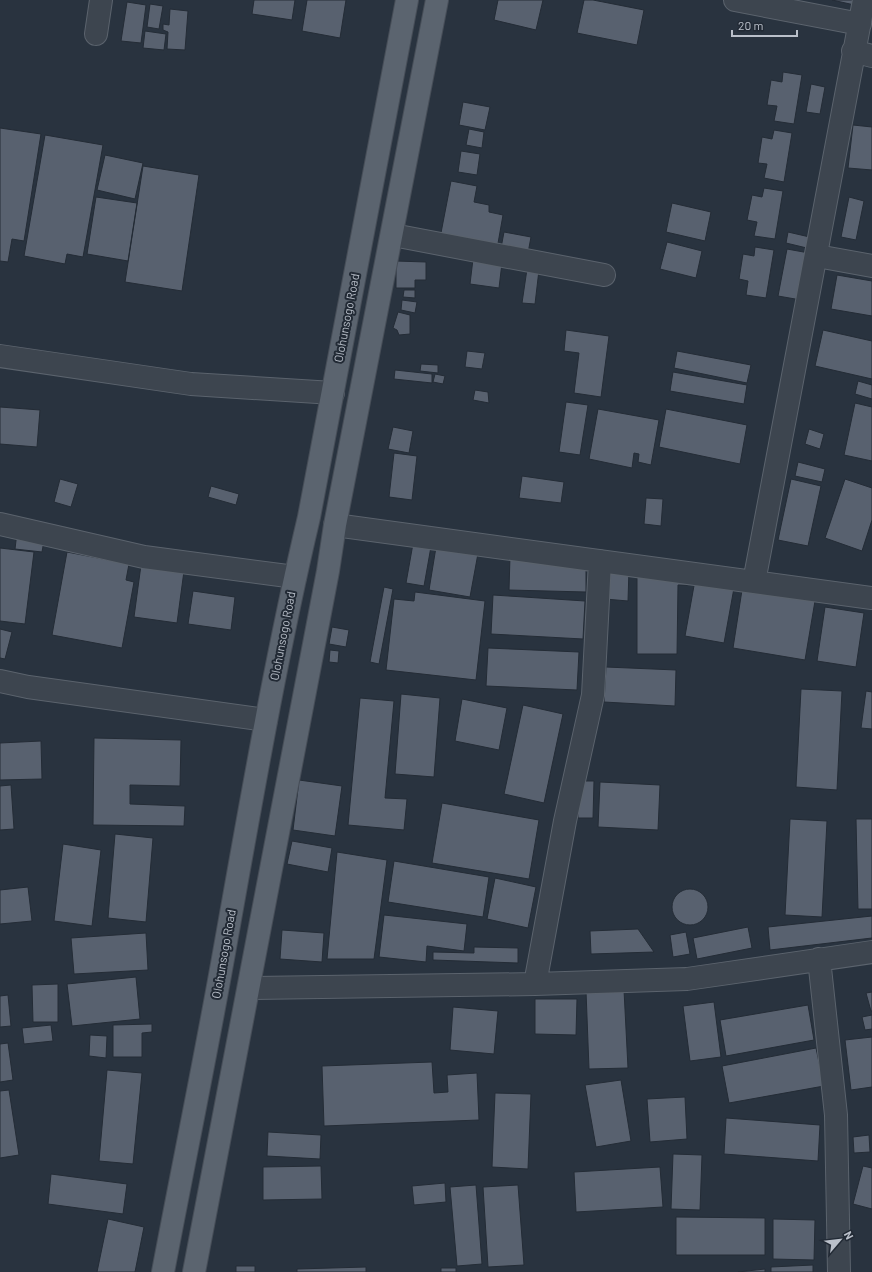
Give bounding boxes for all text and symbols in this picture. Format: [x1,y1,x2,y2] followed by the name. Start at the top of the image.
[732,12,797,38] scale bar
[738,18,764,32] text: 20 m
[331,272,362,363] street label: Olohunsogo Road
[267,590,298,681] street label: Olohunsogo Road
[208,908,238,1000] street label: Olohunsogo Road
[820,1220,860,1260] north arrow
[842,1229,857,1241] text: N

